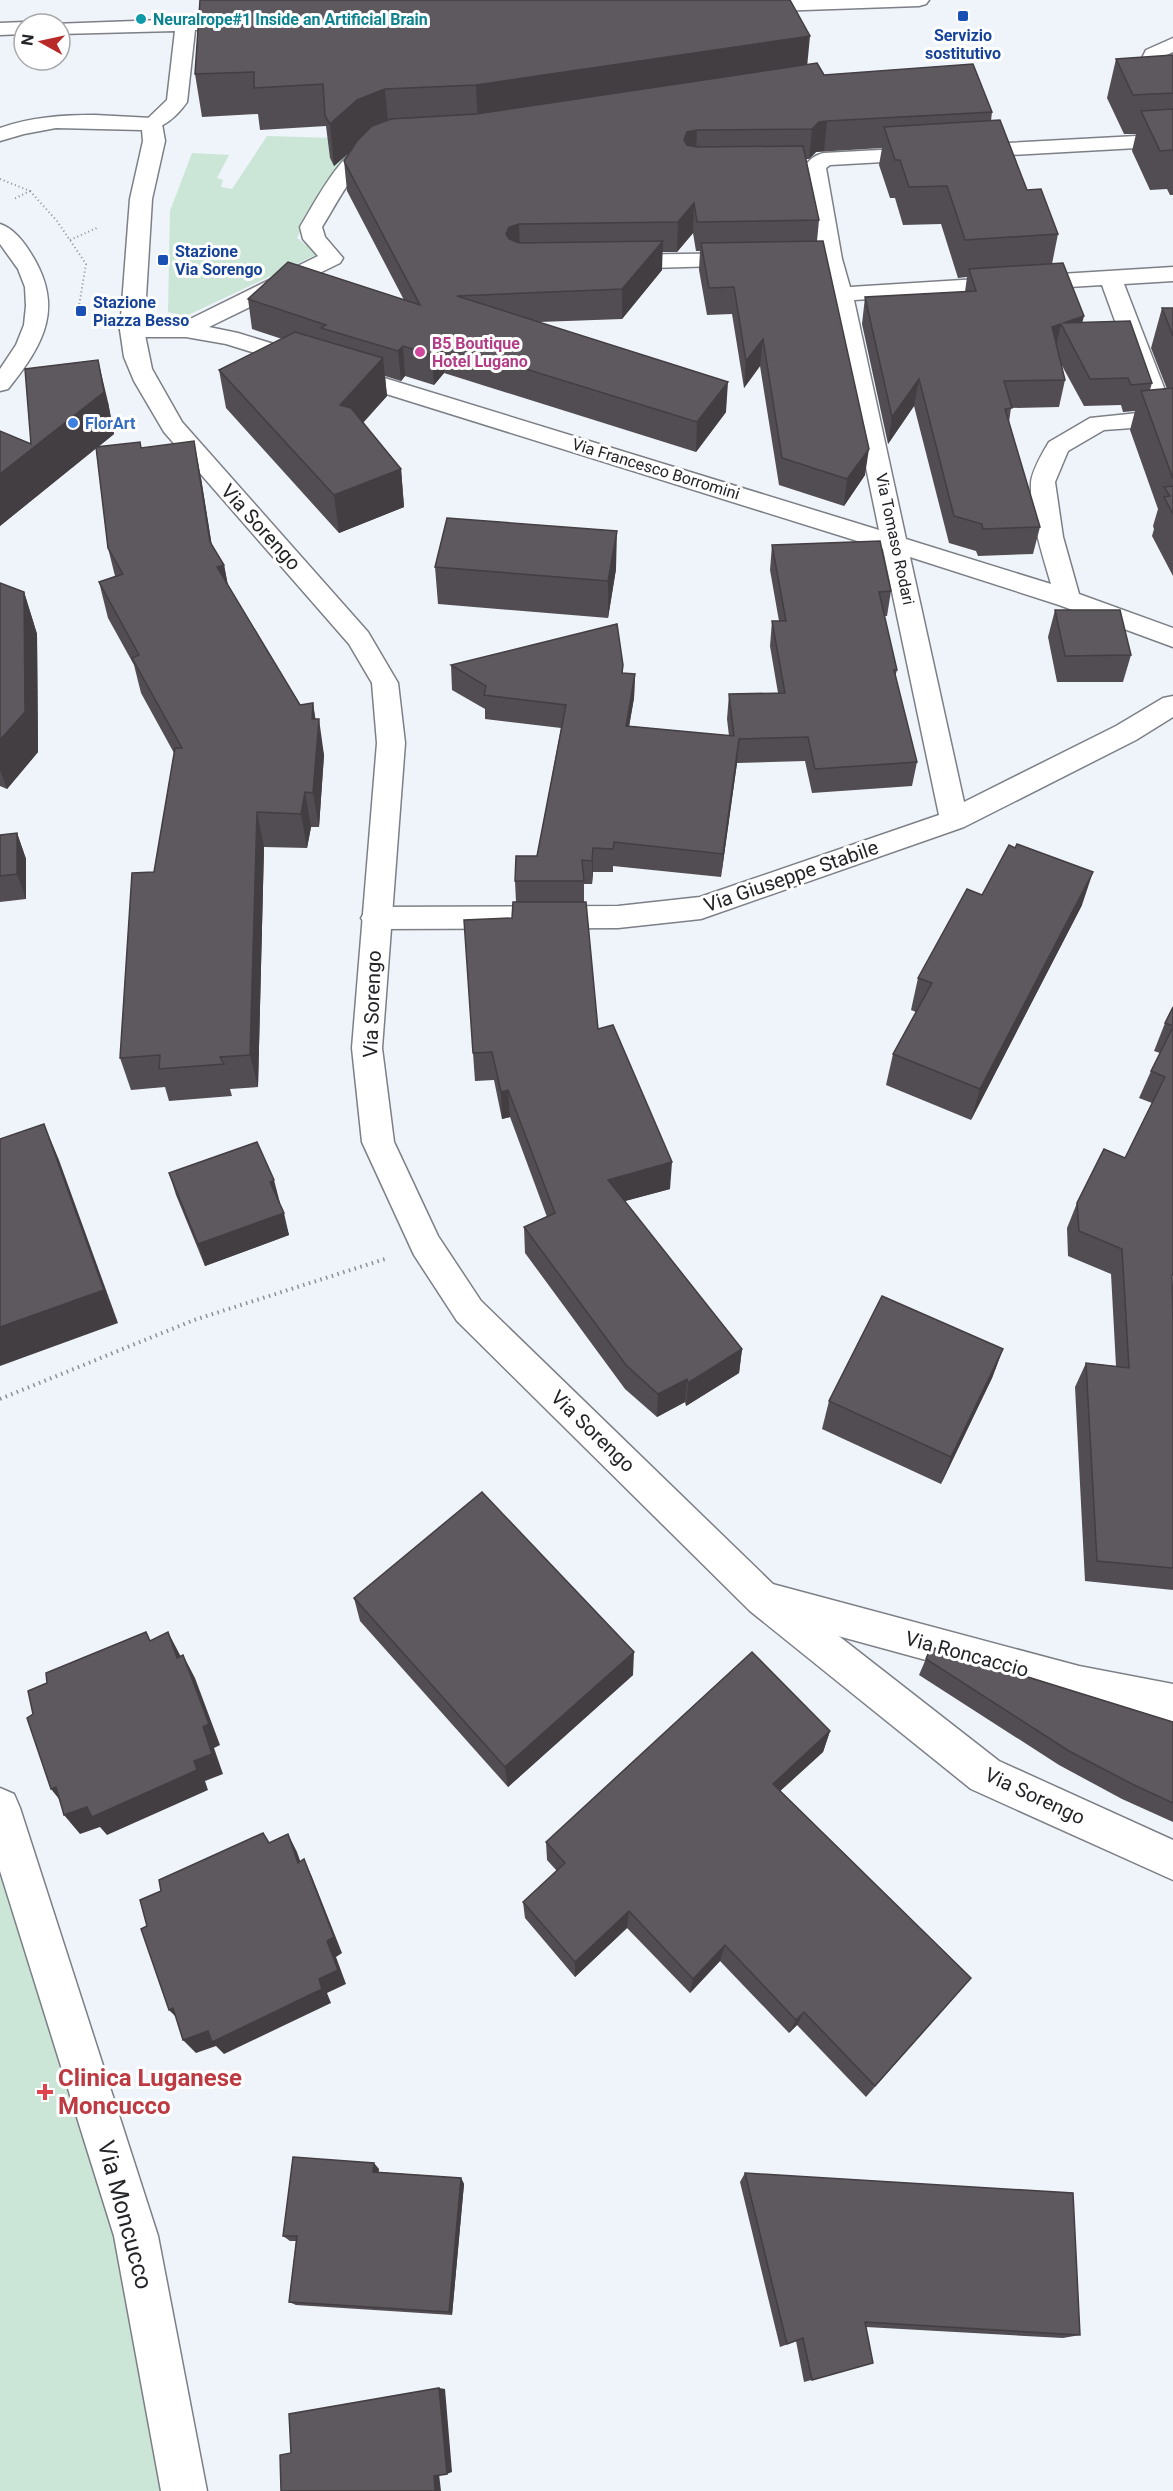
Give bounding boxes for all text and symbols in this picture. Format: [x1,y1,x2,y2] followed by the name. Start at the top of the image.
[956,9,970,23] marker: Servizio sostitutivo
[153,10,428,29] place label: Neuralrope#1 Inside an Artificial Brain
[12,12,72,72] north arrow
[134,12,148,26] marker: Neuralrope#1 Inside an Artificial Brain
[925,26,1001,63] place label: Servizio sostitutivo
[17,33,38,47] text: N
[175,242,263,279] place label: Stazione Via Sorengo
[156,253,170,267] marker: Stazione Via Sorengo
[93,293,189,330] place label: Stazione Piazza Besso
[74,304,88,318] marker: Stazione Piazza Besso
[432,334,528,371] place label: B5 Boutique Hotel Lugano
[413,345,427,359] marker: B5 Boutique Hotel Lugano
[85,414,136,433] place label: FlorArt
[66,416,80,430] marker: FlorArt
[570,434,742,504] street label: Via Francesco Borromini
[872,471,918,607] street label: Via Tomaso Rodari
[216,479,306,575] street label: Via Sorengo
[701,835,881,917] street label: Via Giuseppe Stabile
[358,950,386,1058] street label: Via Sorengo
[546,1385,640,1477] street label: Via Sorengo
[903,1626,1031,1682] street label: Via Roncaccio
[981,1762,1089,1830] street label: Via Sorengo
[58,2064,242,2120] place label: Clinica Luganese Moncucco
[36,2083,54,2101] marker: Clinica Luganese Moncucco
[92,2138,158,2292] street label: Via Moncucco

